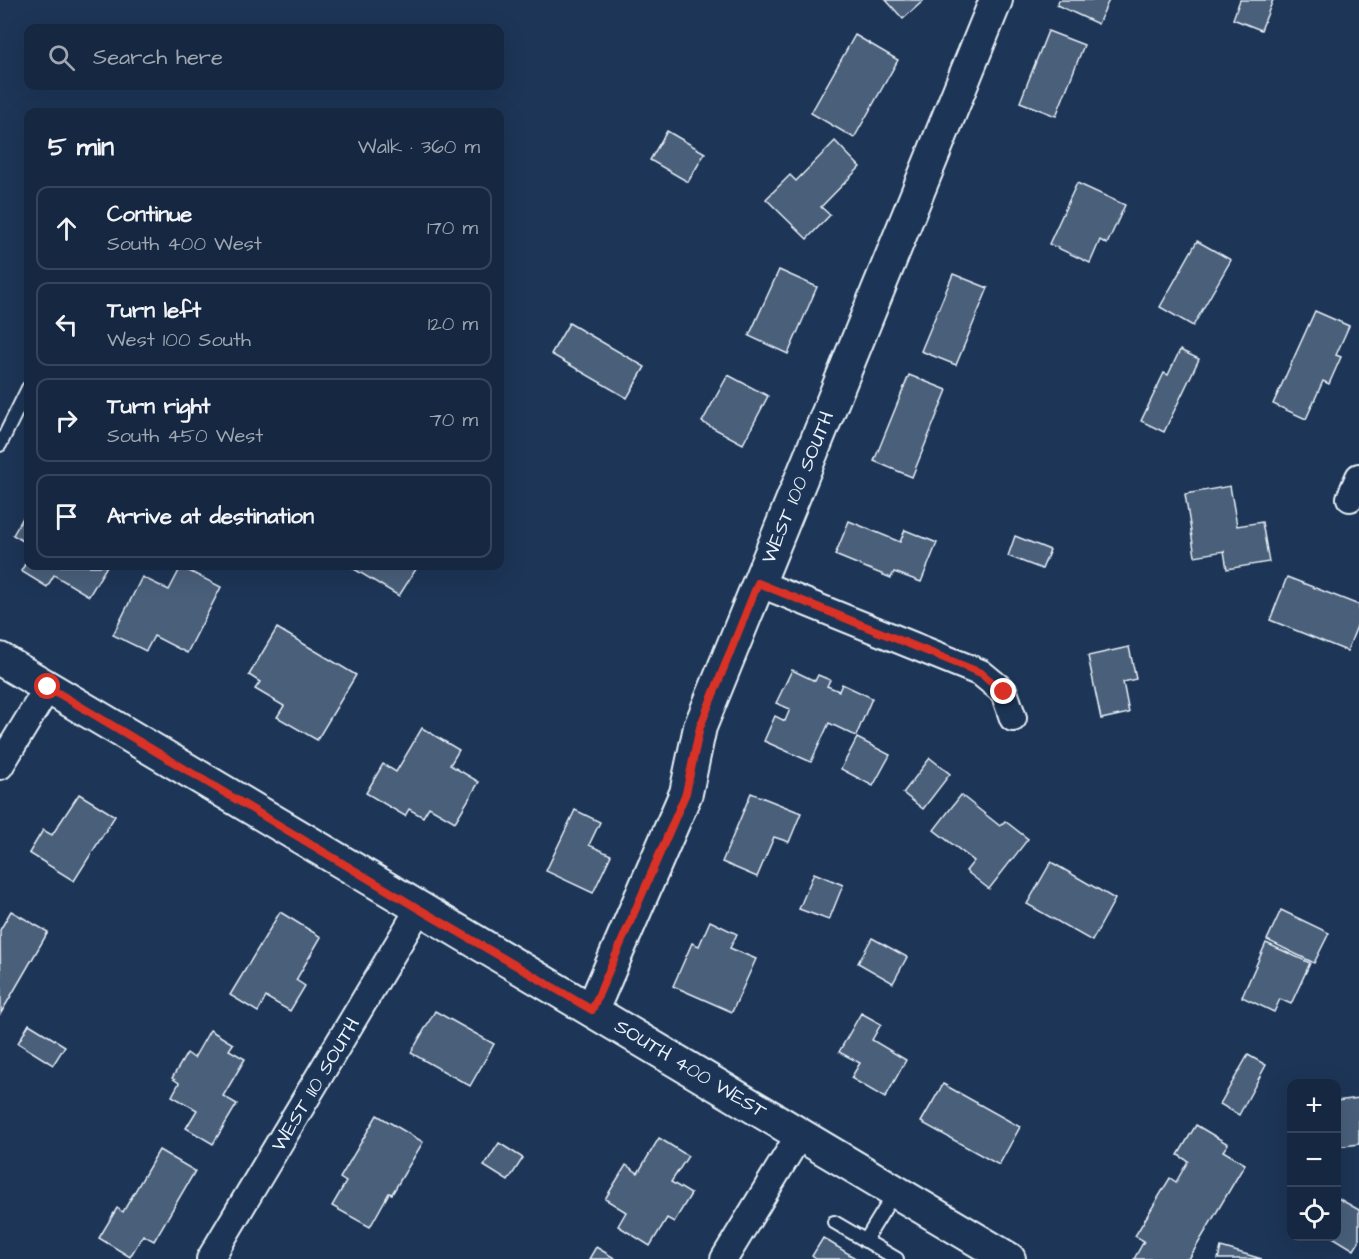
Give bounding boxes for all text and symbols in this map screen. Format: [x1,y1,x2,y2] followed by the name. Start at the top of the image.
[24,24,504,90] search box
[45,41,78,74] icon: search
[93,42,223,73] text: Search here
[48,129,114,165] text: 5 min
[358,133,480,161] text: Walk · 360 m
[107,199,192,230] text: Continue
[50,212,83,245] icon: ahead
[427,214,478,242] text: 170 m
[107,230,262,258] text: South 400 West
[107,295,201,326] text: Turn left
[50,308,83,341] icon: left
[428,310,478,338] text: 120 m
[107,326,251,354] text: West 100 South
[107,391,210,422] text: Turn right
[50,404,83,437] icon: right
[430,406,478,434] text: 70 m
[755,407,841,568] street label: WEST 100 SOUTH
[107,422,263,450] text: South 450 West
[50,500,83,533] icon: arrive
[107,501,314,532] text: Arrive at destination
[34,673,60,699] route start
[990,678,1016,704] route end
[265,1012,367,1157] street label: WEST 110 SOUTH
[609,1012,772,1126] street label: SOUTH 400 WEST
[1287,1079,1341,1241] map controls
[1287,1079,1341,1133] button: +
[1287,1133,1341,1187] button: −
[1287,1187,1341,1241] button: locate

